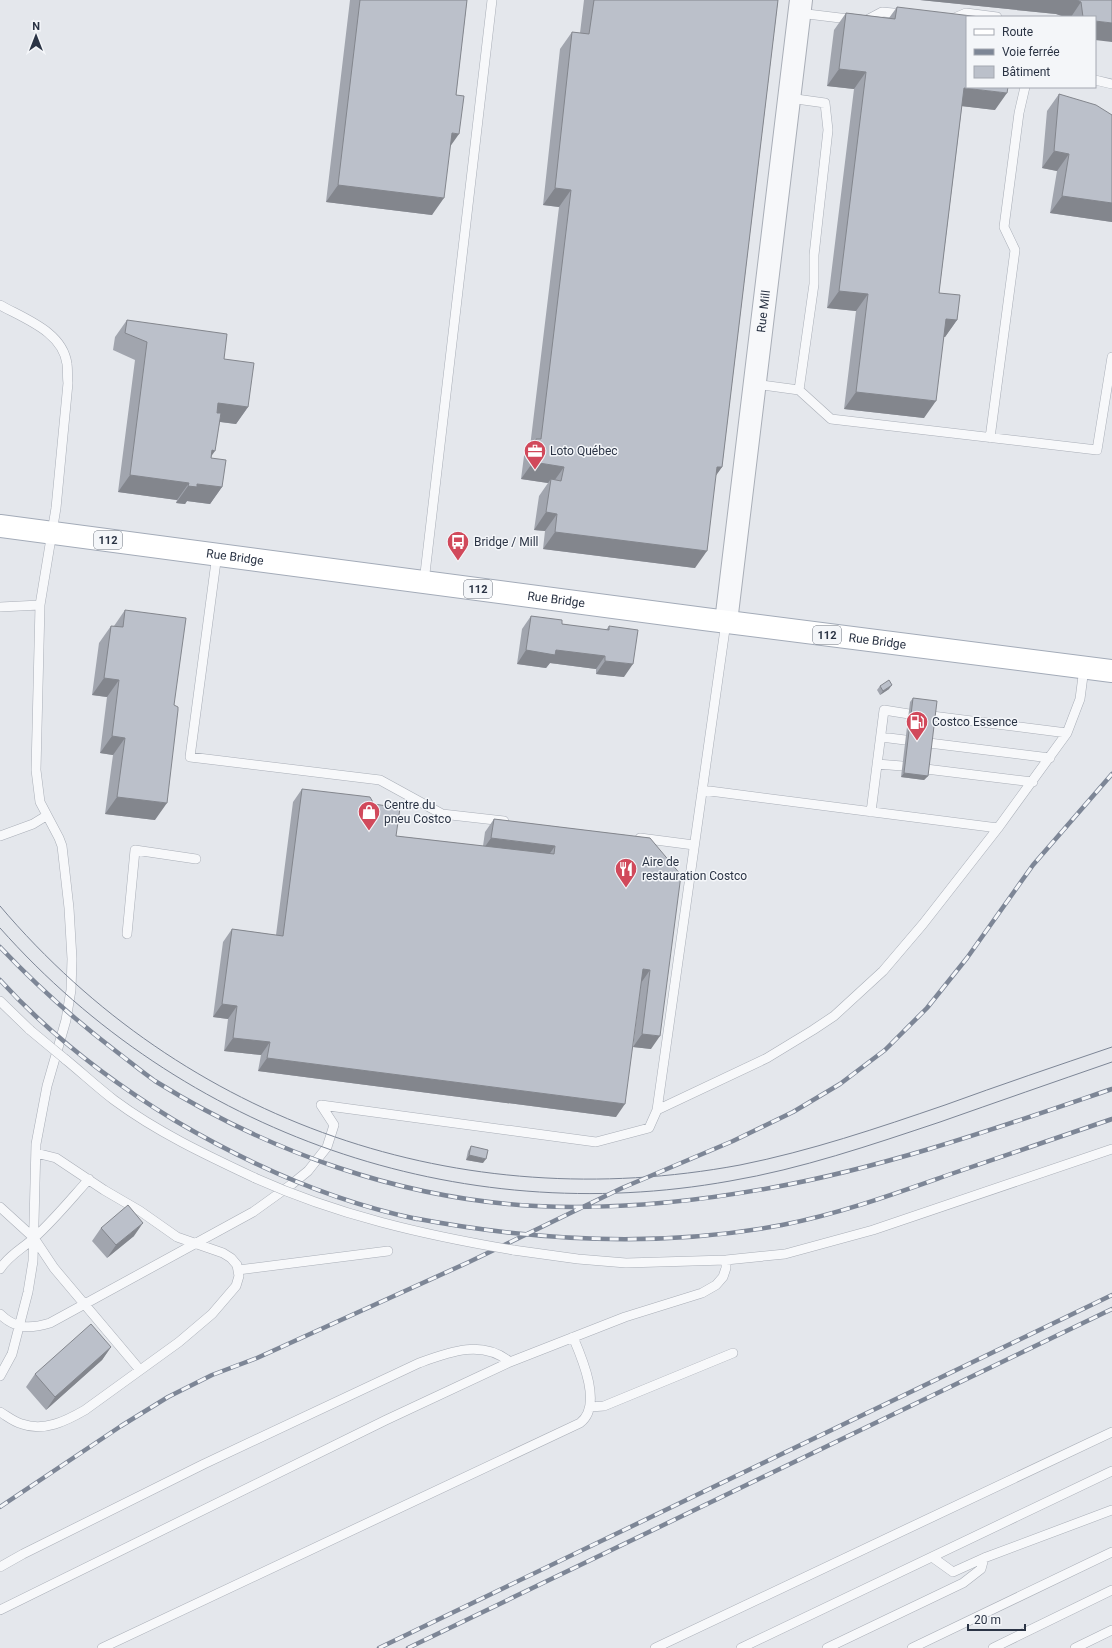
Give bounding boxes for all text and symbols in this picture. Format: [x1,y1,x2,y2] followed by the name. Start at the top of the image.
[16,16,56,56] north arrow
[966,16,1096,88] legend
[32,20,40,33] text: N
[1002,25,1033,39] text: Route
[1002,45,1060,59] text: Voie ferrée
[1002,65,1050,79] text: Bâtiment
[754,289,773,333] street label: Rue Mill
[522,438,548,471] office icon: Loto Québec
[550,444,618,458] place label: Loto Québec
[445,529,471,562] bus stop icon: Bridge / Mill
[94,531,122,549] road number: 112
[474,535,538,549] place label: Bridge / Mill
[205,546,265,568] street label: Rue Bridge
[464,580,492,598] road number: 112
[527,589,586,610] street label: Rue Bridge
[813,626,841,644] road number: 112
[848,631,907,652] street label: Rue Bridge
[904,709,930,742] fuel station icon: Costco Essence
[932,715,1018,729] place label: Costco Essence
[384,798,451,826] place label: Centre du pneu Costco
[356,799,382,832] shop icon: Centre du pneu Costco
[642,855,747,883] place label: Aire de restauration Costco
[613,856,639,889] restaurant icon: Aire de restauration Costco
[968,1606,1025,1632] scale bar
[974,1613,1001,1627] text: 20 m

